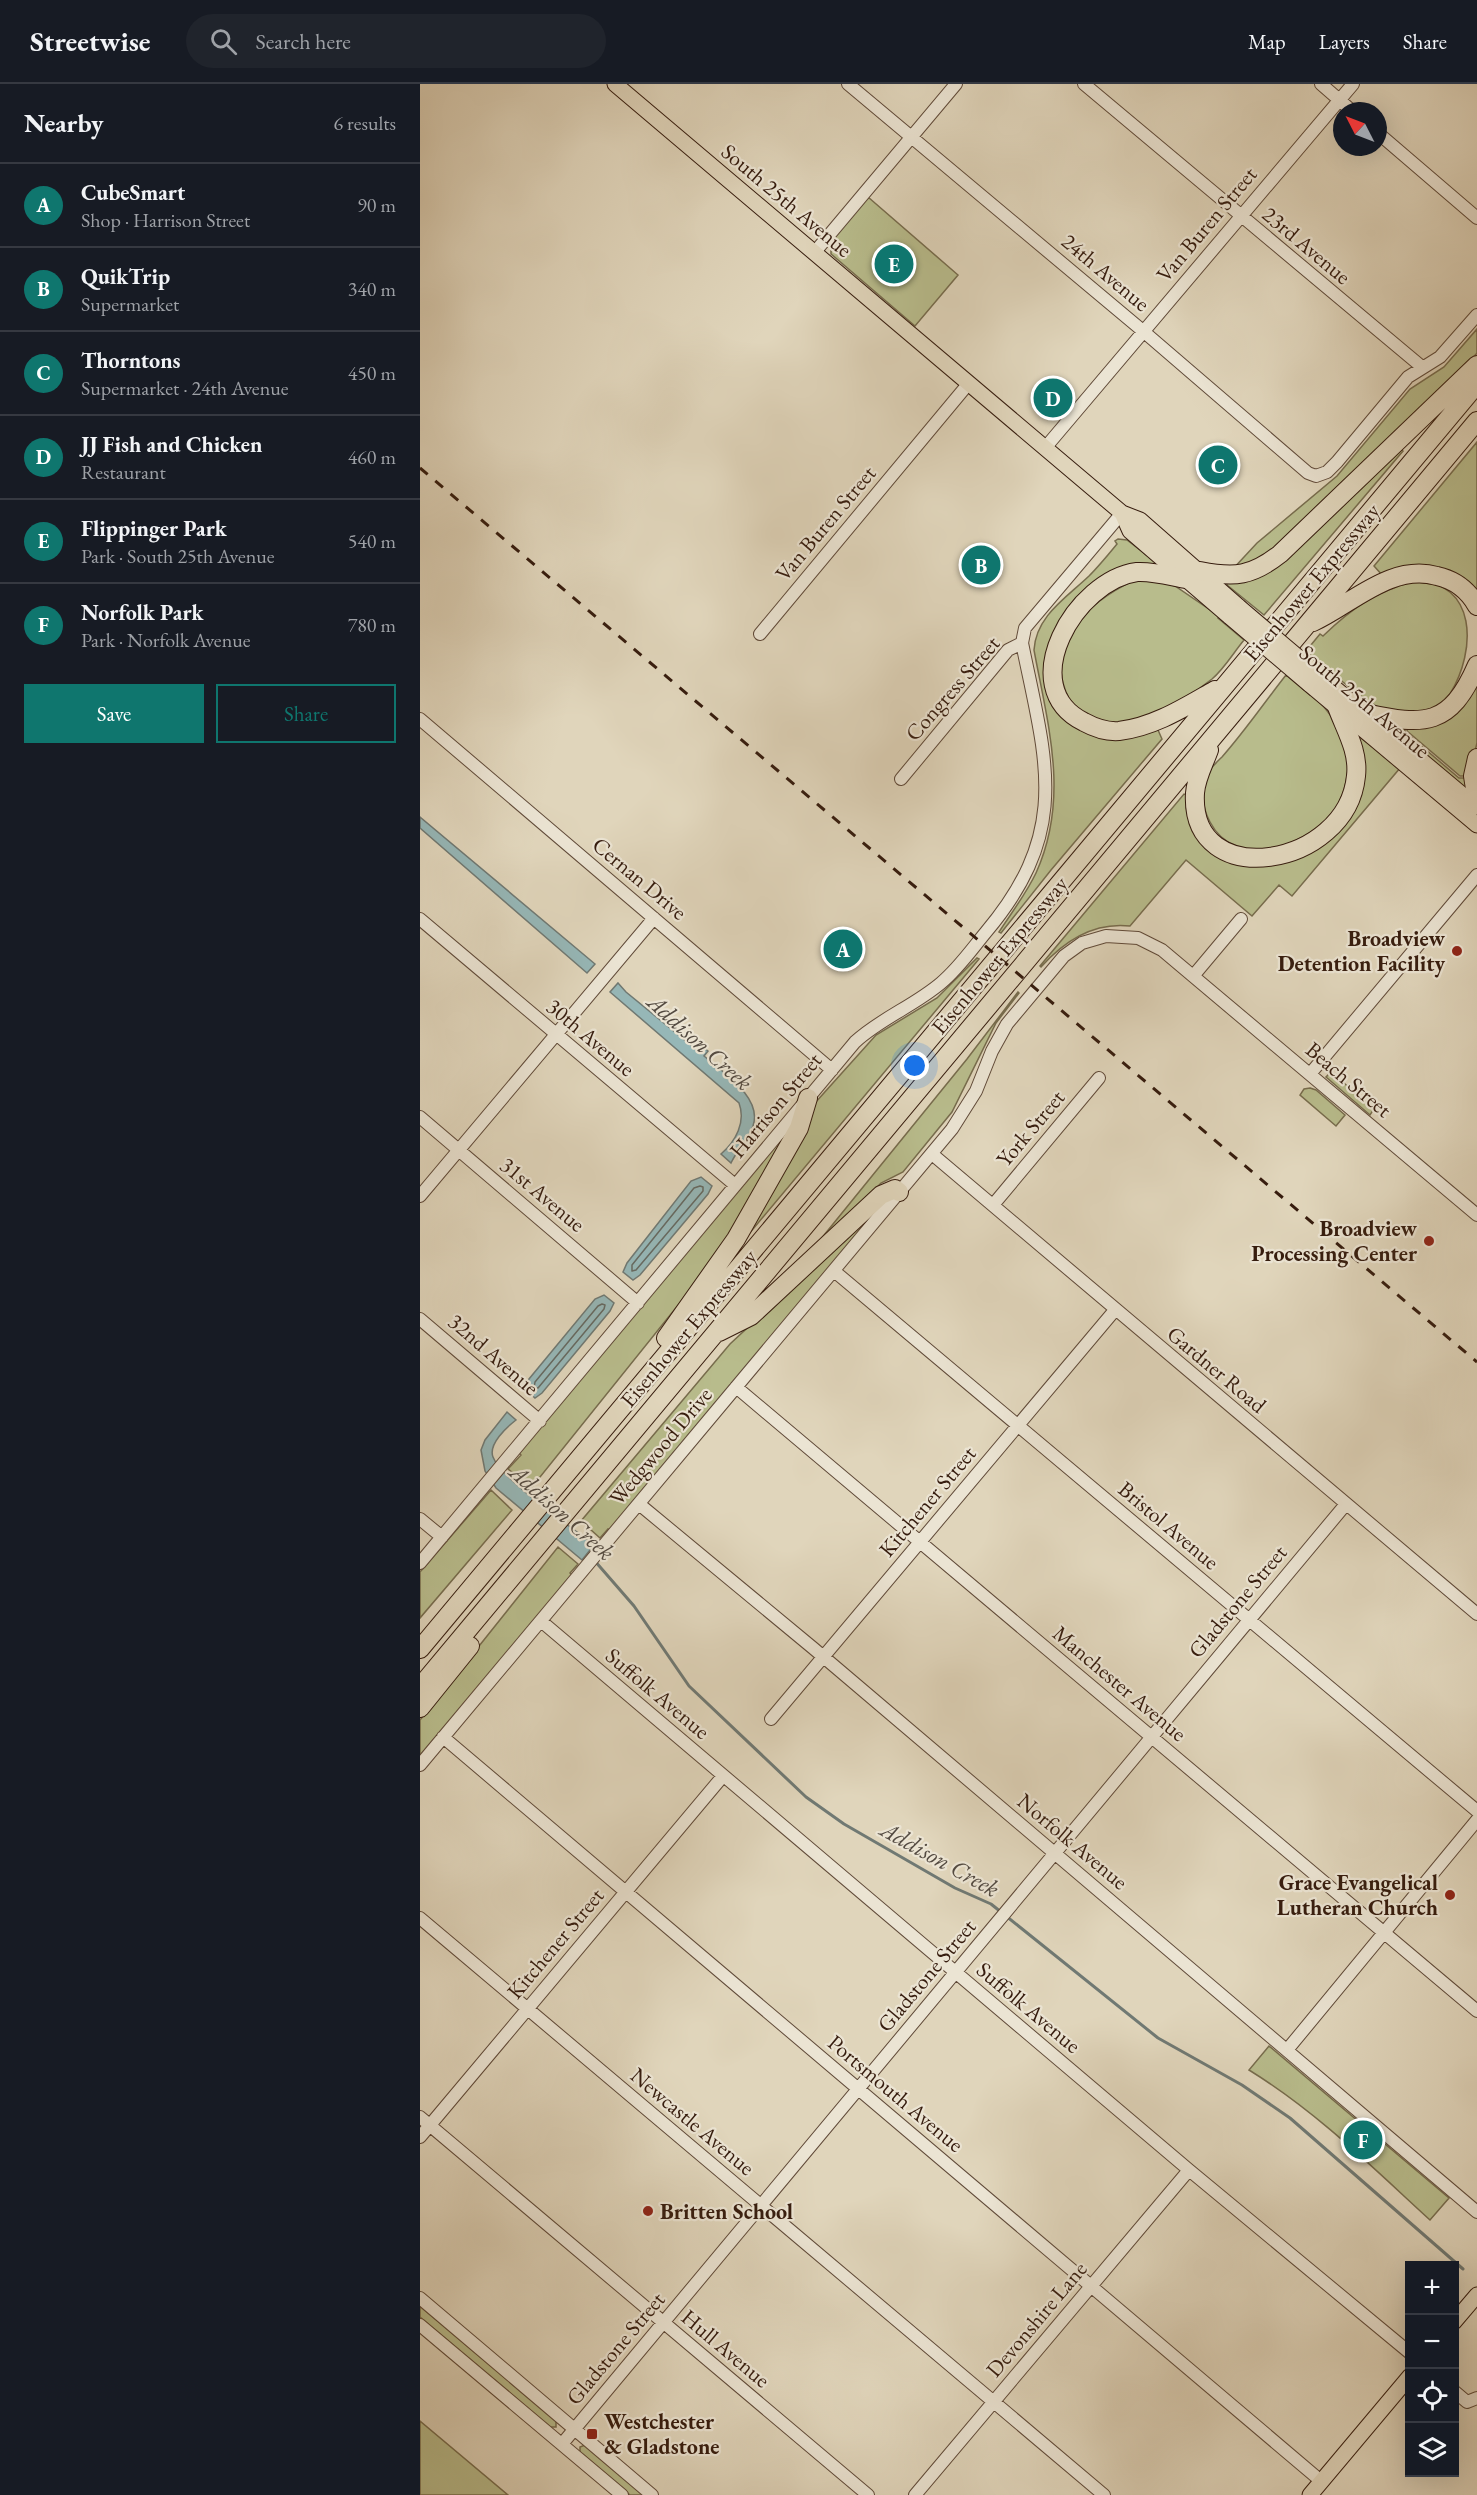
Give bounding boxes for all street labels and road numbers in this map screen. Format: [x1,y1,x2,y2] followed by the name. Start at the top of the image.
[715,137,858,264] street label: South 25th Avenue
[1150,160,1263,288] street label: Van Buren Street
[1256,200,1357,291] street label: 23rd Avenue
[1055,227,1156,318] street label: 24th Avenue
[769,459,882,587] street label: Van Buren Street
[1237,497,1386,668] street label: Eisenhower Expressway
[899,629,1006,747] street label: Congress Street
[1293,638,1436,765] street label: South 25th Avenue
[586,830,693,927] street label: Cernan Drive
[925,870,1074,1041] street label: Eisenhower Expressway
[540,992,641,1083] street label: 30th Avenue
[1300,1035,1398,1124] street label: Beach Street
[723,1047,828,1164] street label: Harrison Street
[990,1084,1071,1173] street label: York Street
[494,1150,592,1239] street label: 31st Avenue
[614,1243,763,1414] street label: Eisenhower Expressway
[442,1307,546,1402] street label: 32nd Avenue
[1161,1319,1273,1420] street label: Gardner Road
[602,1381,719,1512] street label: Wedgwood Drive
[872,1440,982,1563] street label: Kitchener Street
[1112,1475,1225,1576] street label: Bristol Avenue
[1182,1539,1293,1664] street label: Gladstone Street
[1047,1619,1193,1748] street label: Manchester Avenue
[599,1641,716,1746] street label: Suffolk Avenue
[1011,1787,1134,1896] street label: Norfolk Avenue
[500,1882,610,2005] street label: Kitchener Street
[871,1913,982,2038] street label: Gladstone Street
[970,1955,1087,2060] street label: Suffolk Avenue
[822,2028,970,2159] street label: Portsmouth Avenue
[625,2061,761,2182] street label: Newcastle Avenue
[979,2255,1094,2383] street label: Devonshire Lane
[560,2286,671,2411] street label: Gladstone Street
[675,2303,777,2394] street label: Hull Avenue

